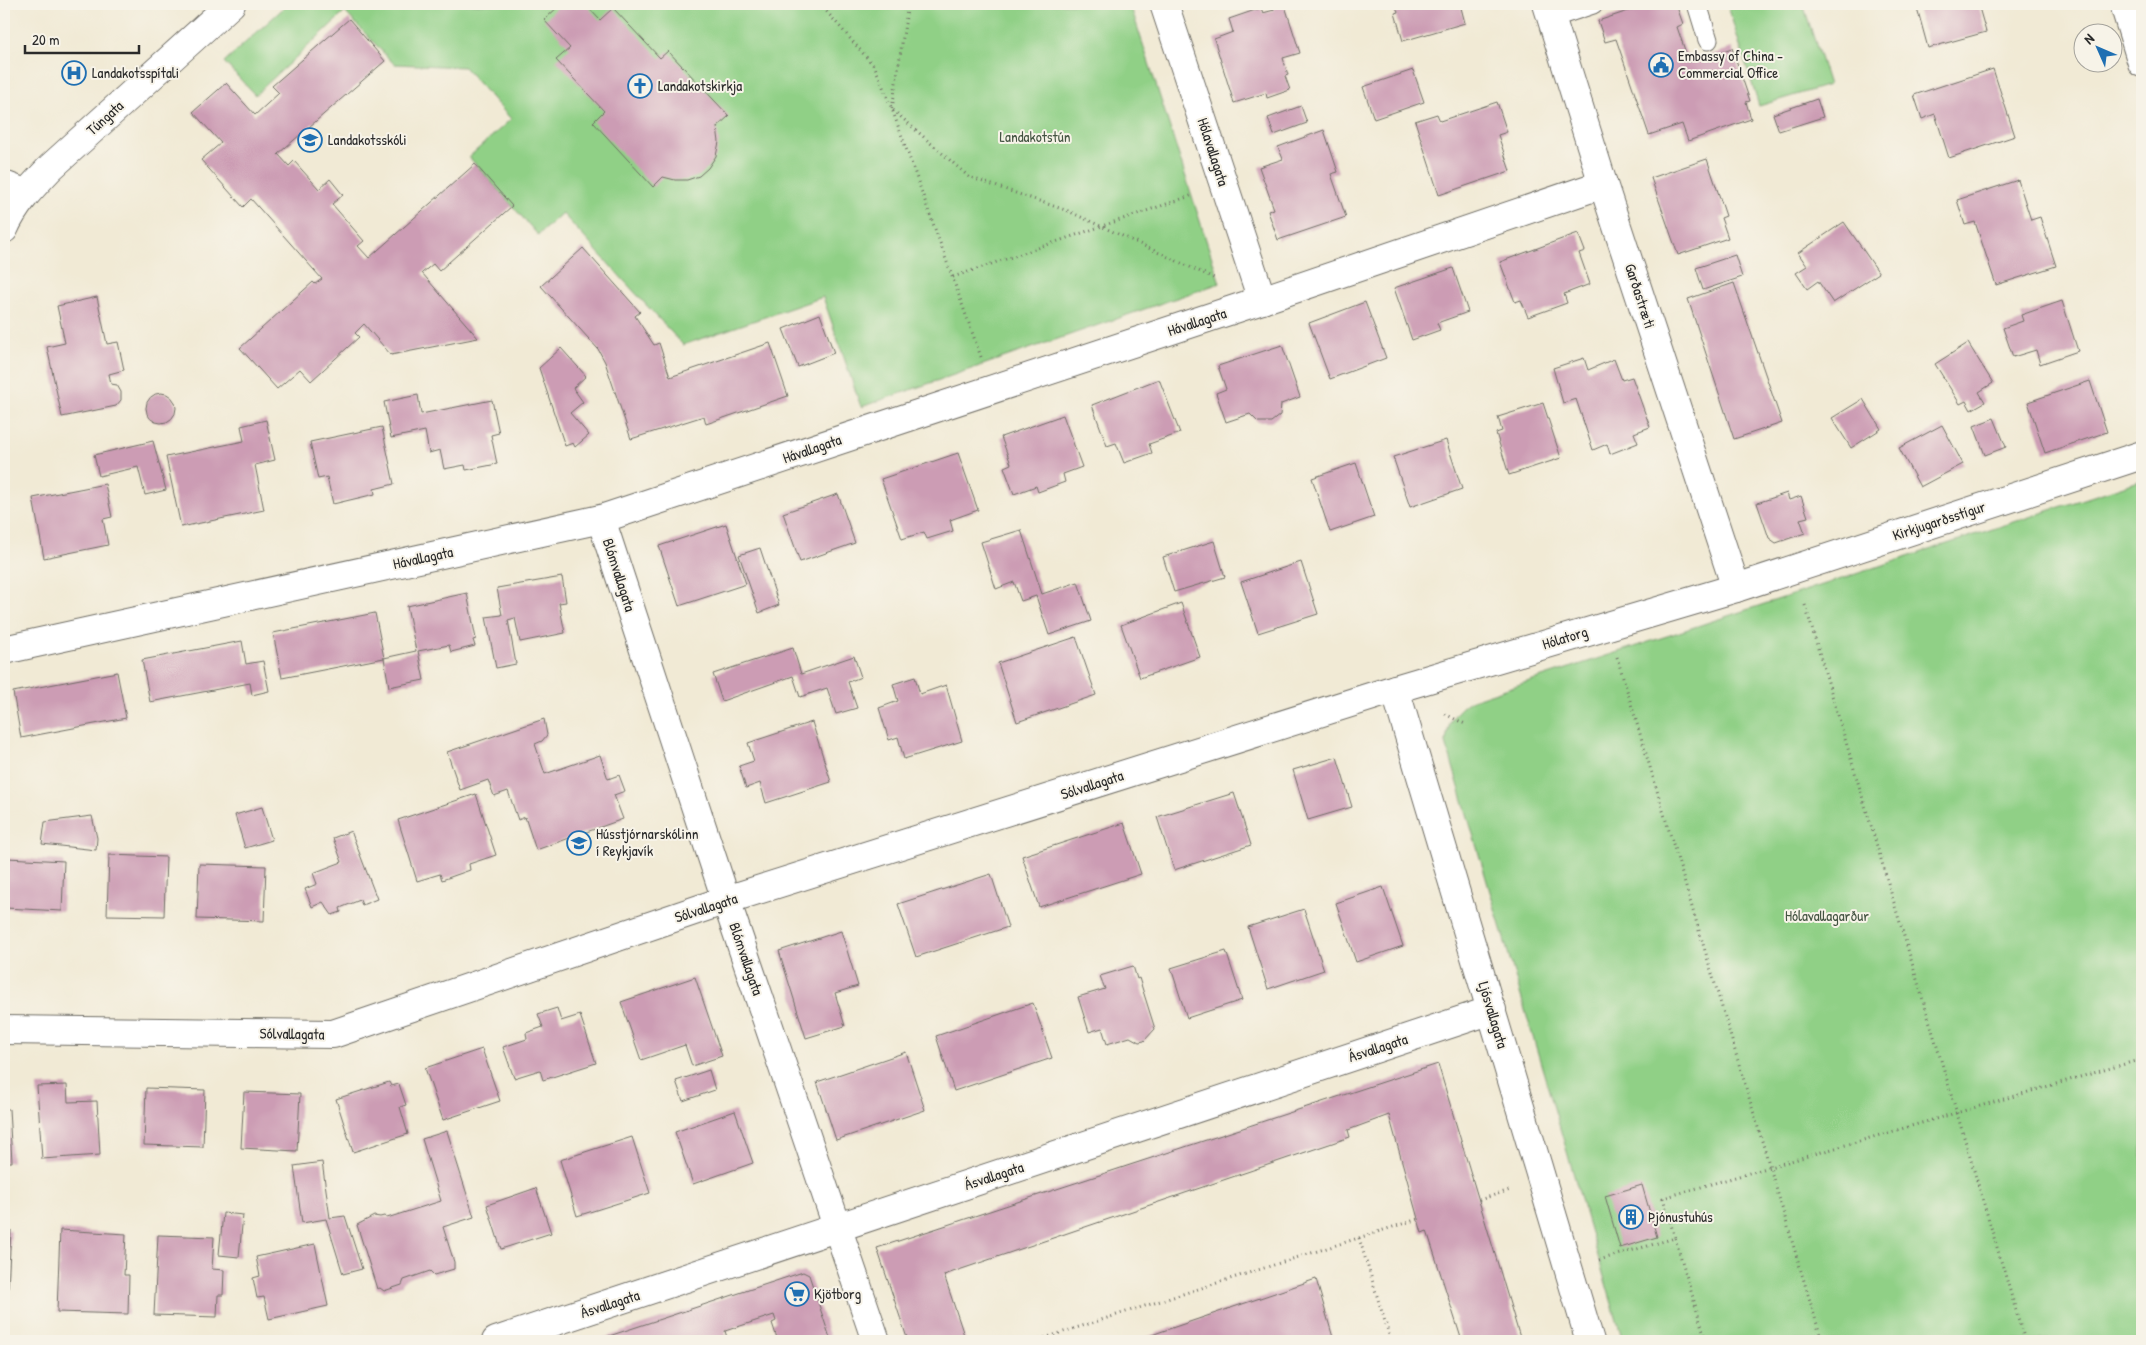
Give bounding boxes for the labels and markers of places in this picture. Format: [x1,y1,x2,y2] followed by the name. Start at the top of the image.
[1678,45,1783,83] place label: Embassy of China - Commercial Office
[1648,52,1674,78] public building icon: Embassy of China - Commercial Office
[61,60,87,86] hospital icon: Landakotsspítali
[92,62,179,83] place label: Landakotsspítali
[627,73,653,99] church icon: Landakotskirkja
[658,75,742,96] place label: Landakotskirkja
[297,127,323,153] school or university icon: Landakotsskóli
[328,129,407,150] place label: Landakotsskóli
[596,823,699,861] place label: Hússtjórnarskólinn í Reykjavík
[566,830,592,856] school or university icon: Hússtjórnarskólinn í Reykjavík
[1618,1204,1644,1230] building icon: Þjónustuhús
[1648,1206,1713,1227] place label: Þjónustuhús
[784,1281,810,1307] supermarket icon: Kjötborg
[814,1283,862,1304] place label: Kjötborg

